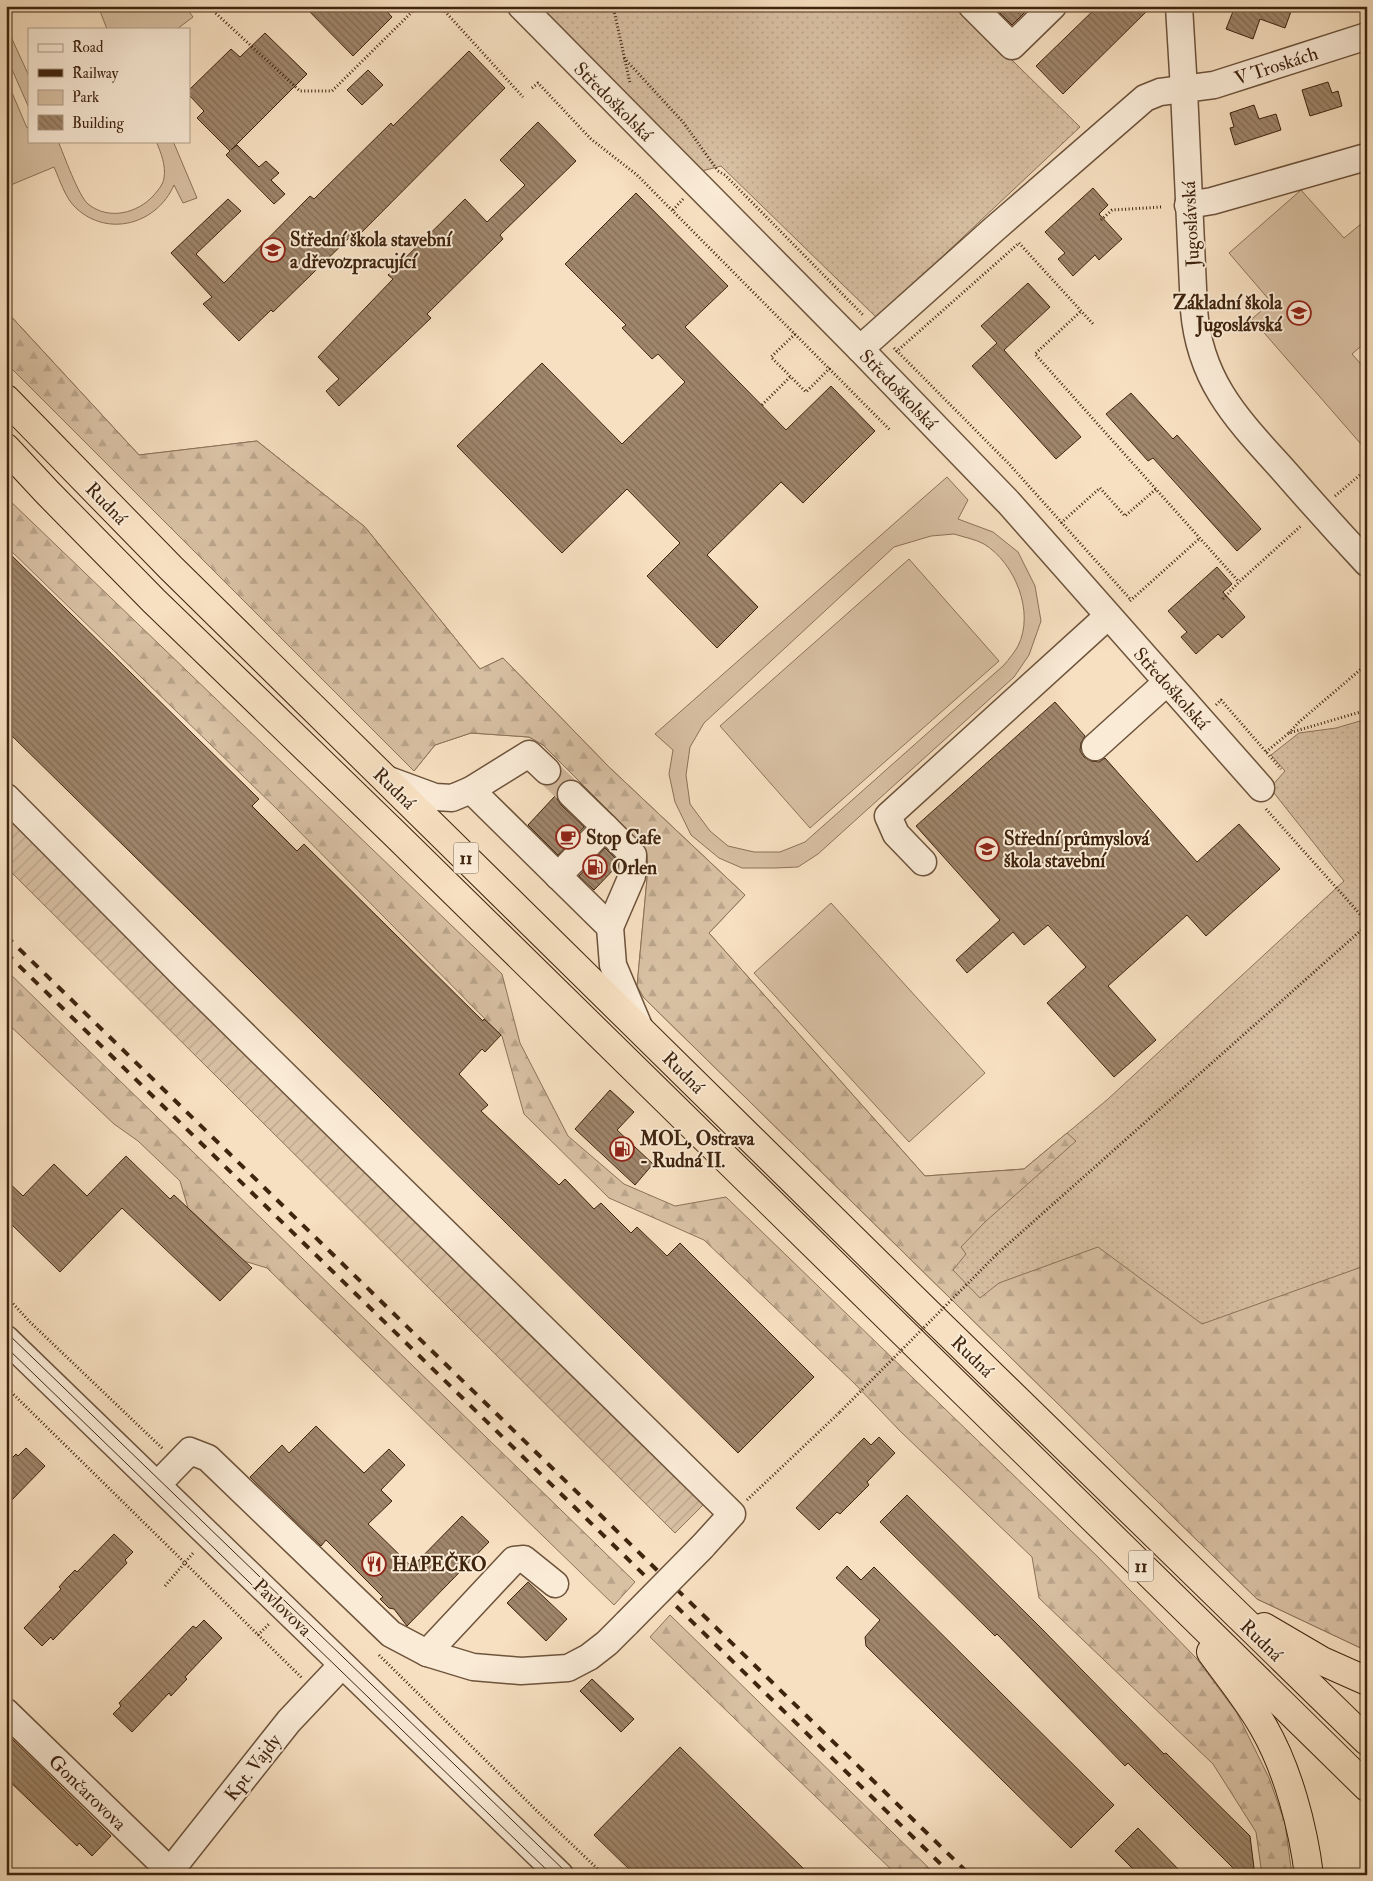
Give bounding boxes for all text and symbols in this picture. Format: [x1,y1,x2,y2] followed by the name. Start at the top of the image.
[28,28,190,142] legend
[72,38,104,57] text: Road
[1231,41,1321,91] street label: V Troskách
[569,57,658,147] street label: Středoškolská
[72,64,119,83] text: Railway
[72,88,99,107] text: Park
[72,114,124,133] text: Building
[1177,180,1205,268] street label: Jugoslávská
[290,228,453,275] place label: Střední škola stavební a dřevozpracující
[260,237,286,263] school or university icon: Střední škola stavební a dřevozpracující
[1173,291,1283,338] place label: Základní škola Jugoslávská
[1286,300,1312,326] school or university icon: Základní škola Jugoslávská
[854,344,943,435] street label: Středoškolská
[80,477,132,530] street label: Rudná
[1128,643,1215,735] street label: Středoškolská
[368,763,421,815] street label: Rudná
[555,824,581,850] cafe icon: Stop Cafe
[586,826,661,851] place label: Stop Cafe
[1004,827,1150,873] place label: Střední průmyslová škola stavební
[974,836,1000,862] school or university icon: Střední průmyslová škola stavební
[454,842,478,874] road number: 11
[582,854,608,880] fuel station icon: Orlen
[612,856,657,880] place label: Orlen
[657,1046,710,1099] street label: Rudná
[639,1127,756,1173] place label: MOL, Ostrava - Rudná II.
[609,1136,635,1162] fuel station icon: MOL, Ostrava - Rudná II.
[946,1331,999,1383] street label: Rudná
[1128,1550,1154,1582] road number: 11
[361,1551,387,1577] restaurant icon: HAPEČKO
[392,1551,486,1577] place label: HAPEČKO
[248,1574,317,1642] street label: Pavlovova
[1235,1615,1288,1667] street label: Rudná
[219,1729,288,1807] street label: Kpt. Vajdy
[43,1750,131,1836] street label: Gončarovova

